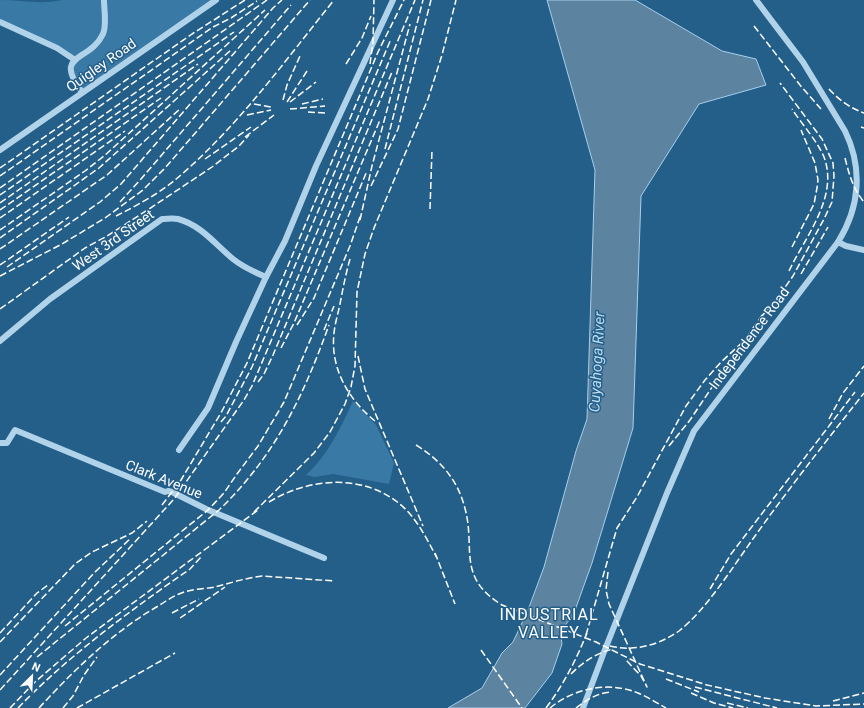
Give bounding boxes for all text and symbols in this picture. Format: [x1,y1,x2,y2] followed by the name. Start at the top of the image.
[63,35,139,95] street label: Quigley Road
[69,206,157,274] street label: West 3rd Street
[706,284,792,392] street label: Independence Road
[585,310,609,413] water label: Cuyahoga River
[123,456,205,502] street label: Clark Avenue
[499,605,599,642] district label: INDUSTRIAL VALLEY
[12,656,52,696] north arrow
[30,660,42,675] text: N

